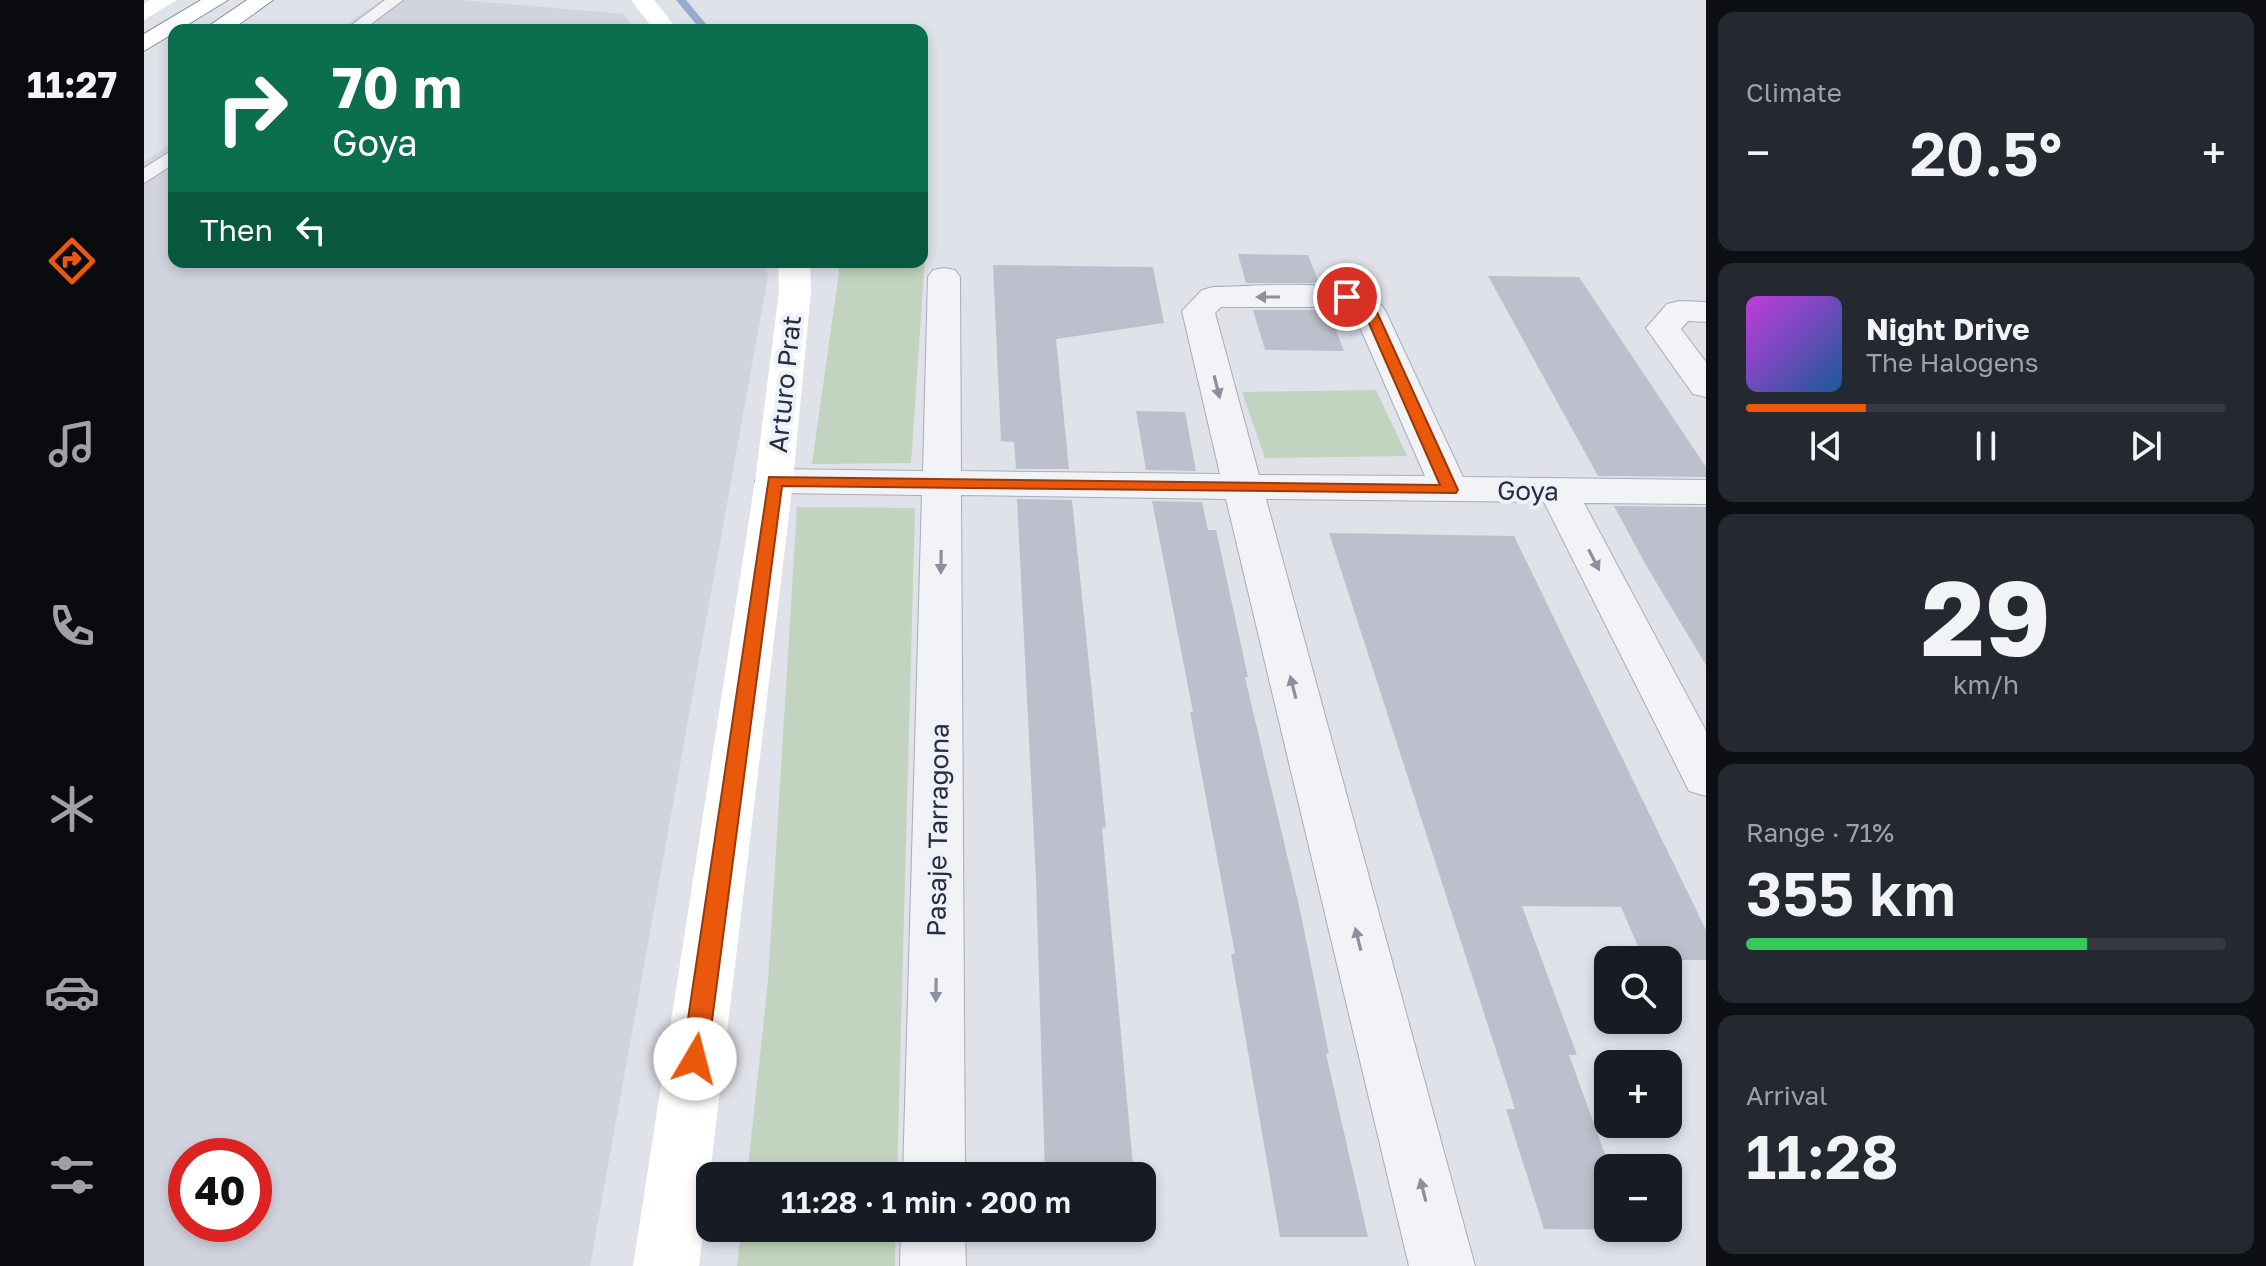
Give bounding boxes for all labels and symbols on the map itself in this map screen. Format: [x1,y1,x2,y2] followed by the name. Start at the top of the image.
[1313,263,1381,331] pin
[1255,291,1280,303] one-way arrow
[762,314,807,454] street label: Arturo Prat
[1211,374,1223,399] one-way arrow
[1497,474,1559,507] street label: Goya
[1587,549,1601,572] one-way arrow
[934,550,947,575] one-way arrow
[1287,674,1299,699] one-way arrow
[920,723,955,937] street label: Pasaje Tarragona
[1352,926,1364,951] one-way arrow
[930,978,942,1003] one-way arrow
[653,1017,737,1101] position arrow
[168,1138,272,1242] speed limit sign: 40
[1416,1178,1428,1203] one-way arrow

